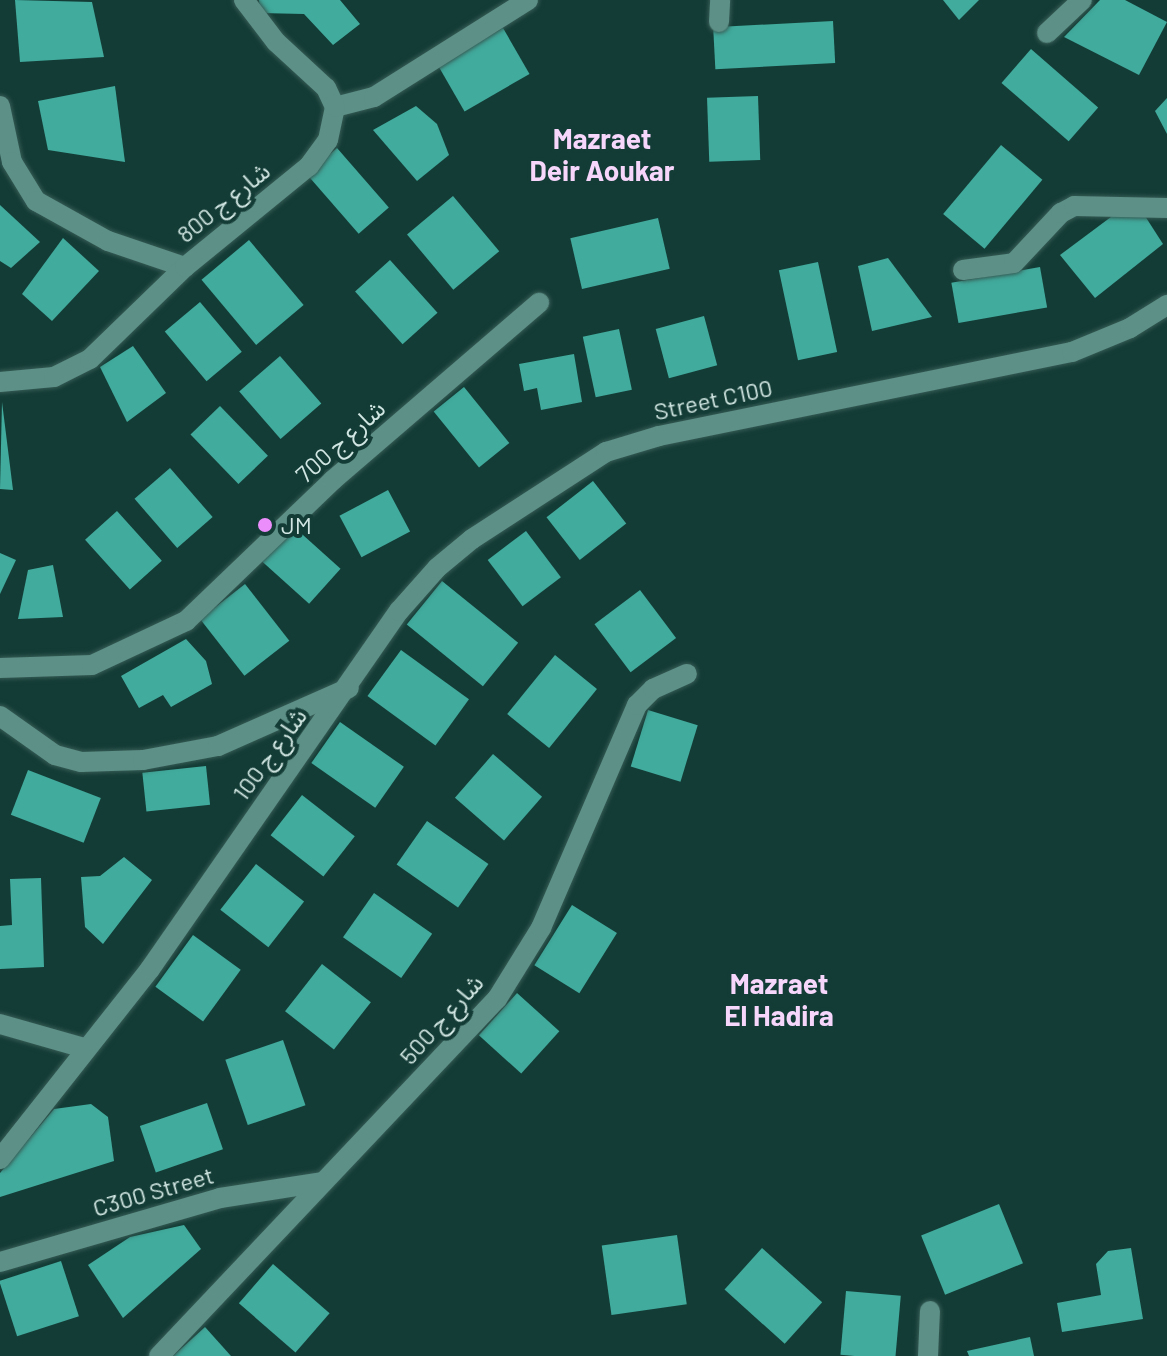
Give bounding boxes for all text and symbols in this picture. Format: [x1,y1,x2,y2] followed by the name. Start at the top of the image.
[529,121,675,187] district label: Mazraet Deir Aoukar
[171,156,275,248] street label: شارع ج 800
[651,372,775,426] street label: Street C100
[289,393,391,489] street label: شارع ج 700
[281,511,312,539] place label: JM
[256,516,274,534] marker: JM
[226,702,312,806] street label: شارع ج 100
[724,966,834,1032] district label: Mazraet El Hadira
[393,968,489,1070] street label: شارع ج 500
[89,1160,217,1222] street label: C300 Street

